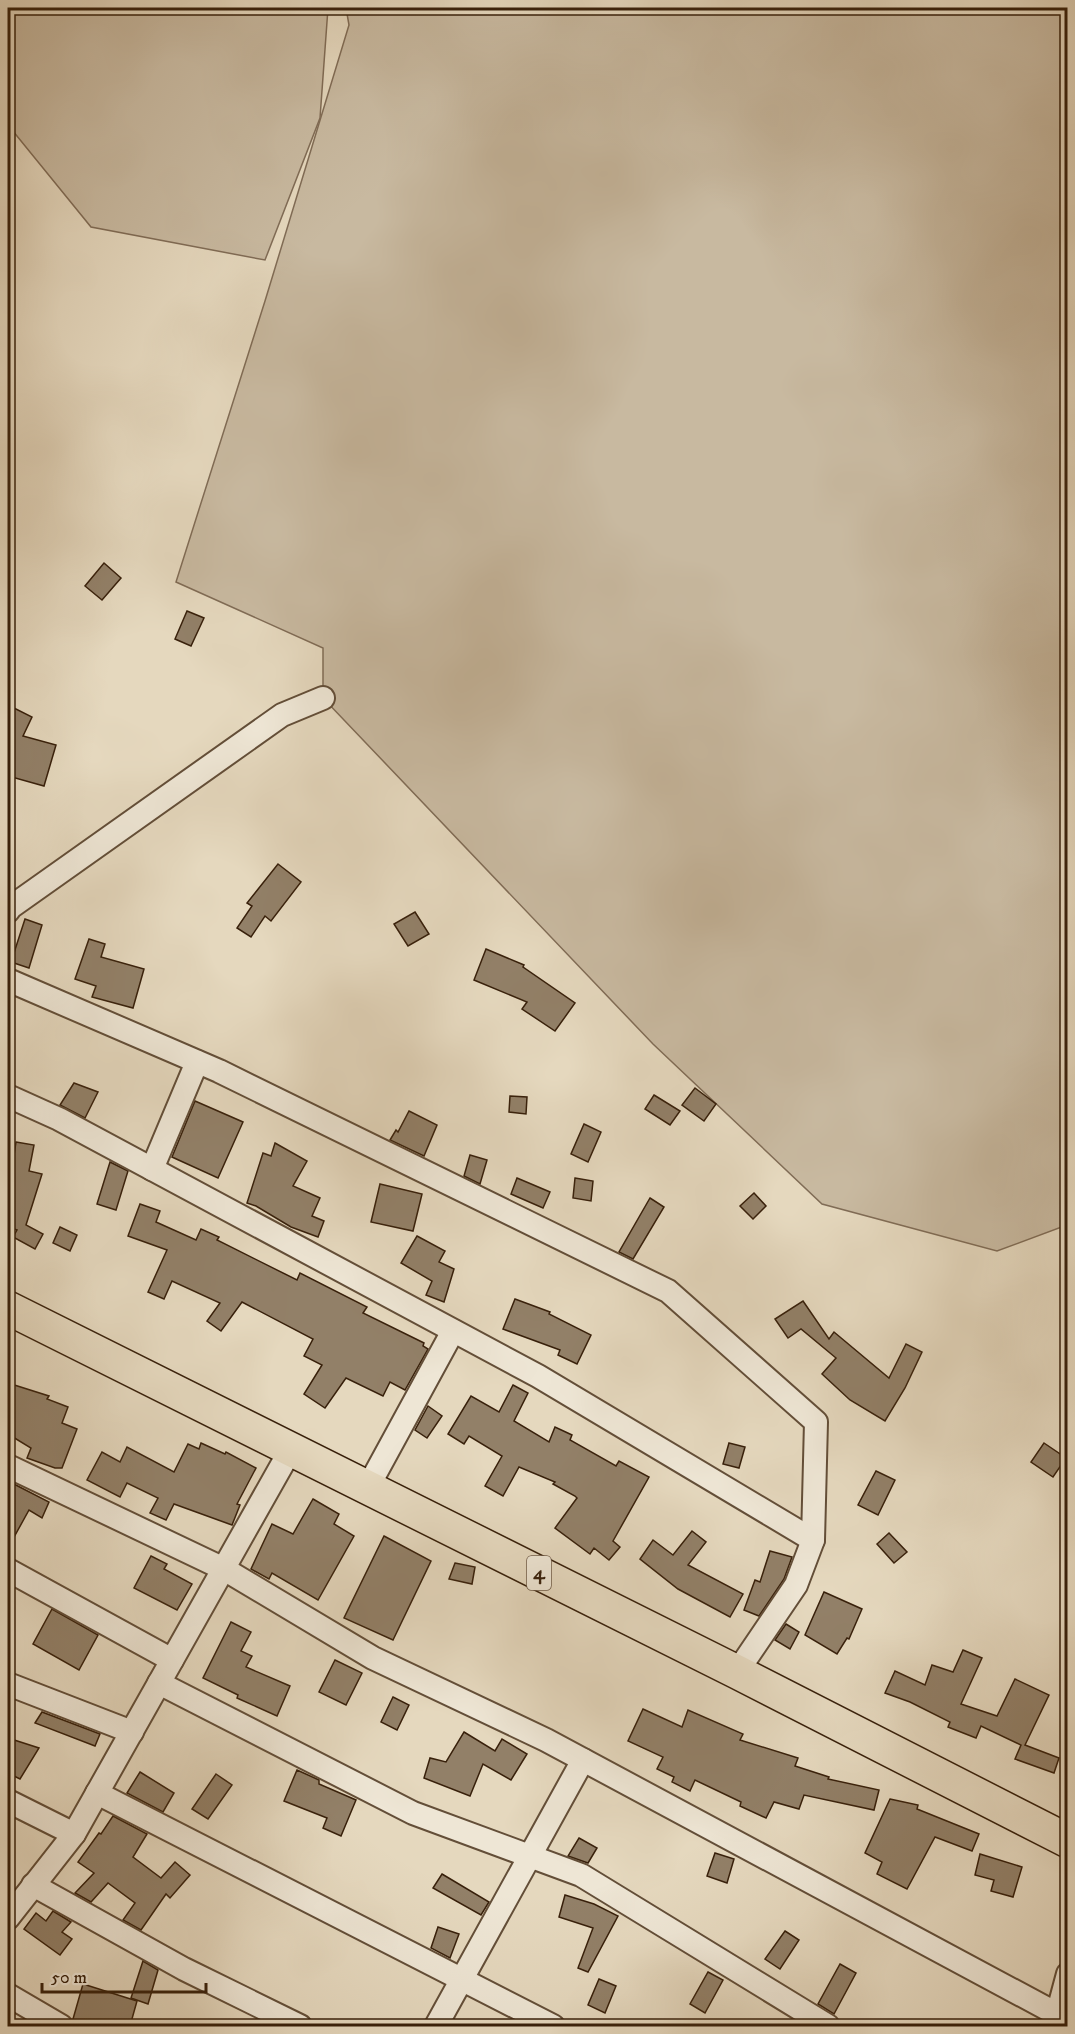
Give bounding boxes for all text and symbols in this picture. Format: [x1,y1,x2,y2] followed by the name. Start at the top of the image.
[527,1556,551,1590] road number: 4
[42,1956,206,1994] scale bar
[51,1967,87,1989] text: 50 m

